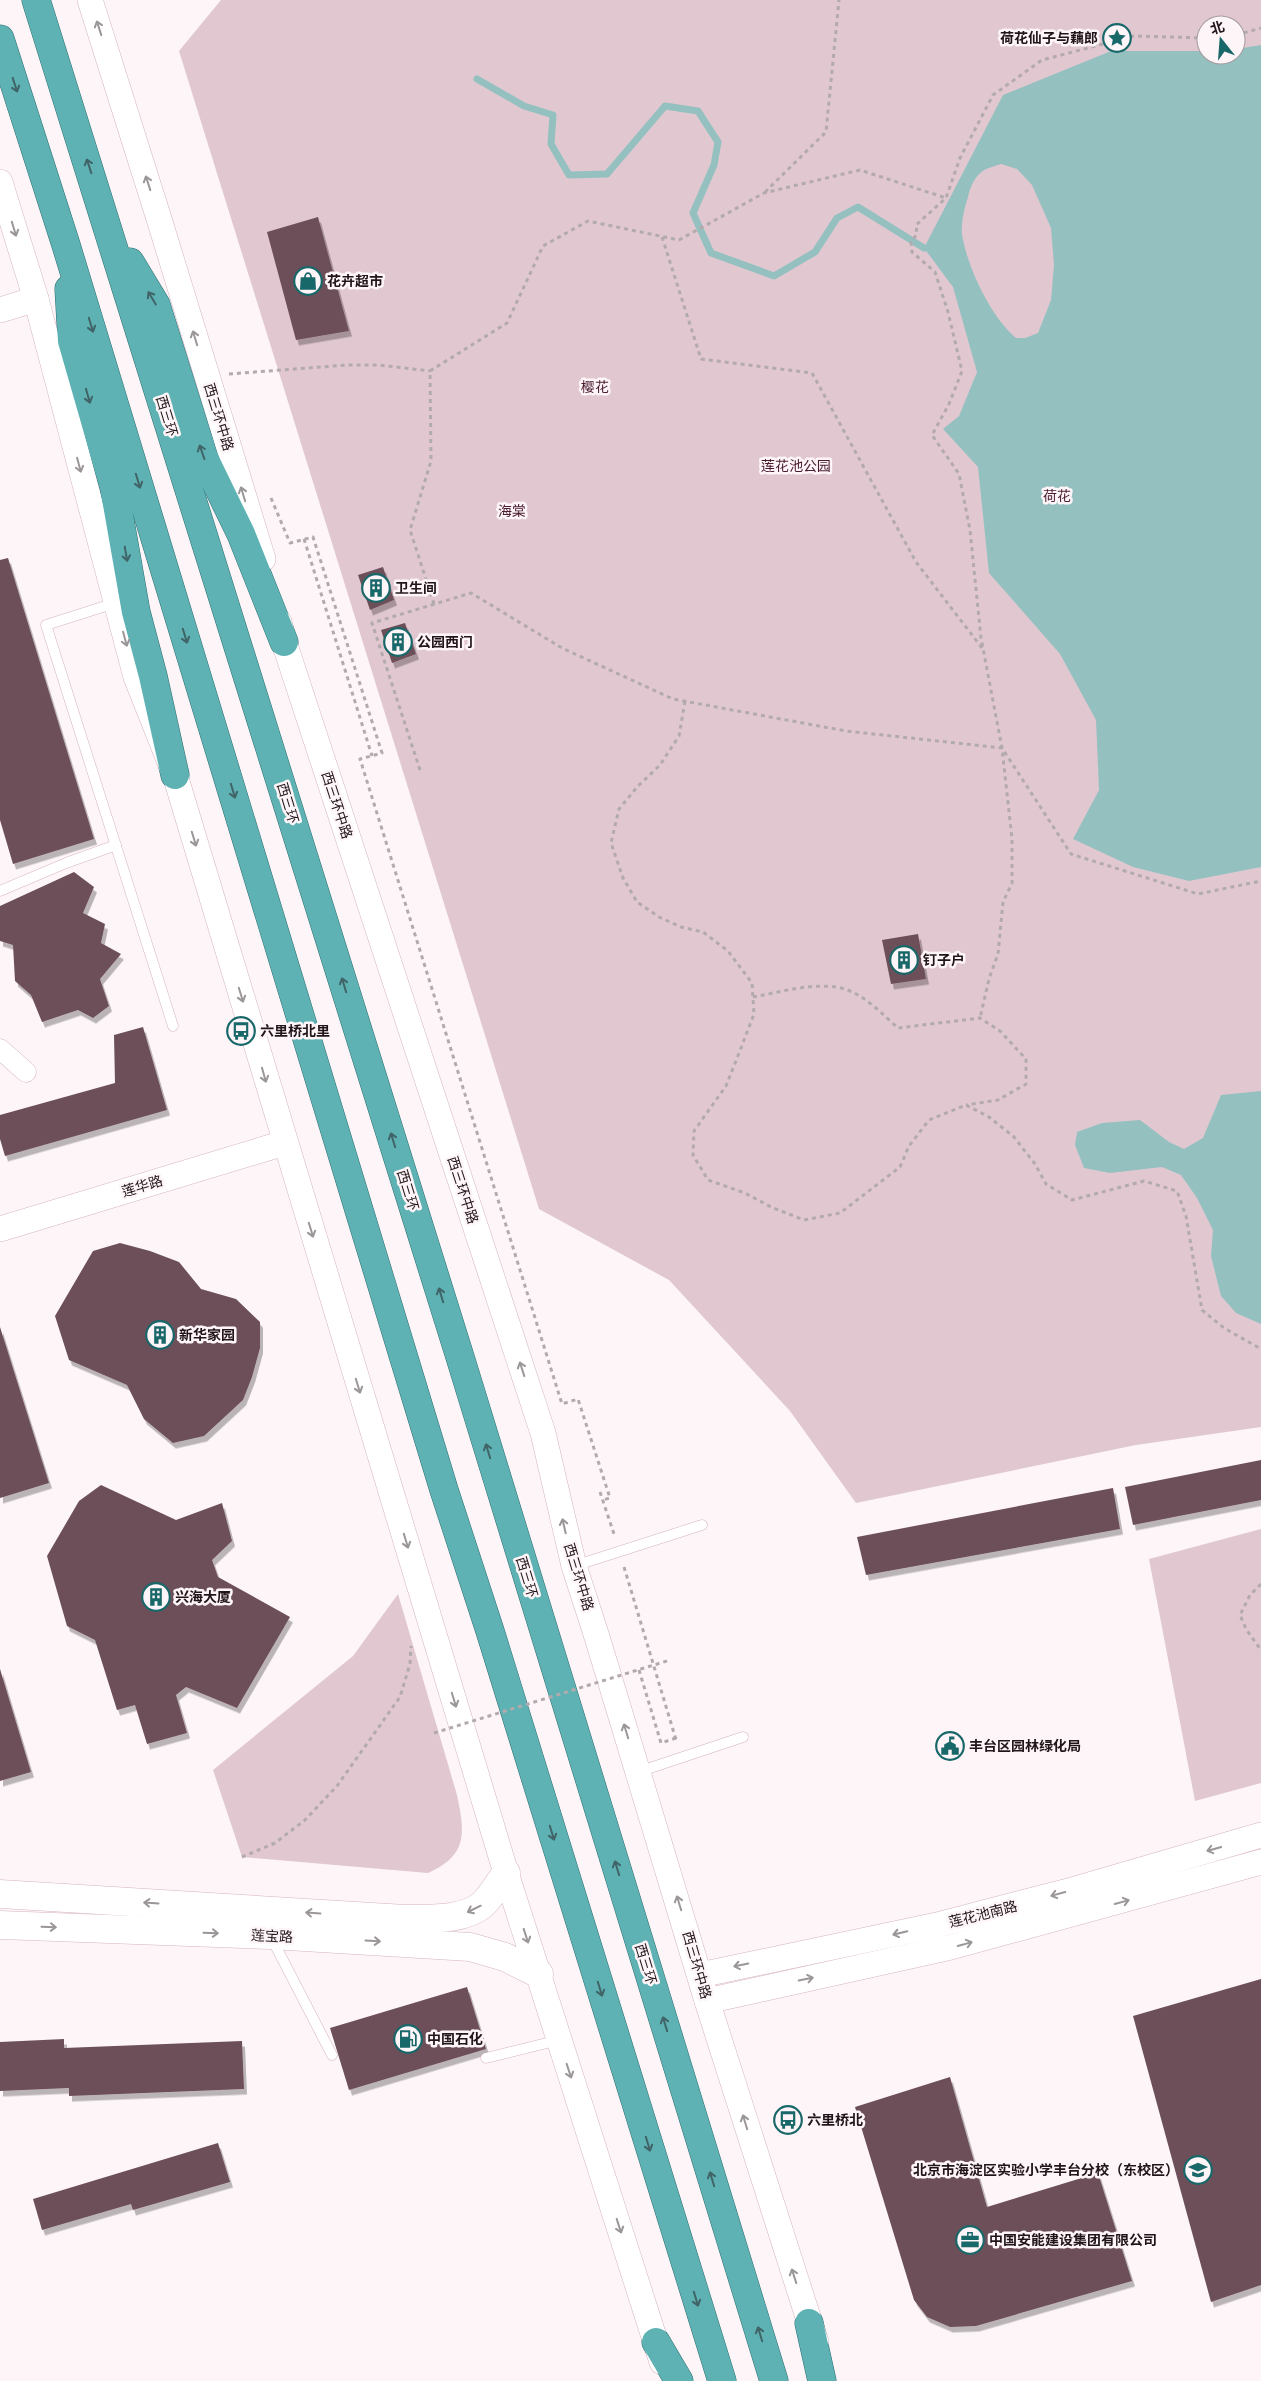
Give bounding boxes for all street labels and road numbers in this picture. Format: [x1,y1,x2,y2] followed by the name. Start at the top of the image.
[201,381,237,453] street label: 西三环中路
[153,394,181,438] street label: 西三环
[319,769,355,841] street label: 西三环中路
[274,781,302,825] street label: 西三环
[445,1154,481,1226] street label: 西三环中路
[394,1168,422,1212] street label: 西三环
[120,1172,164,1200] street label: 莲华路
[561,1541,597,1613] street label: 西三环中路
[513,1555,541,1599] street label: 西三环
[947,1898,1019,1930] street label: 莲花池南路
[251,1927,293,1945] street label: 莲宝路
[680,1929,714,2001] street label: 西三环中路
[632,1942,660,1986] street label: 西三环

